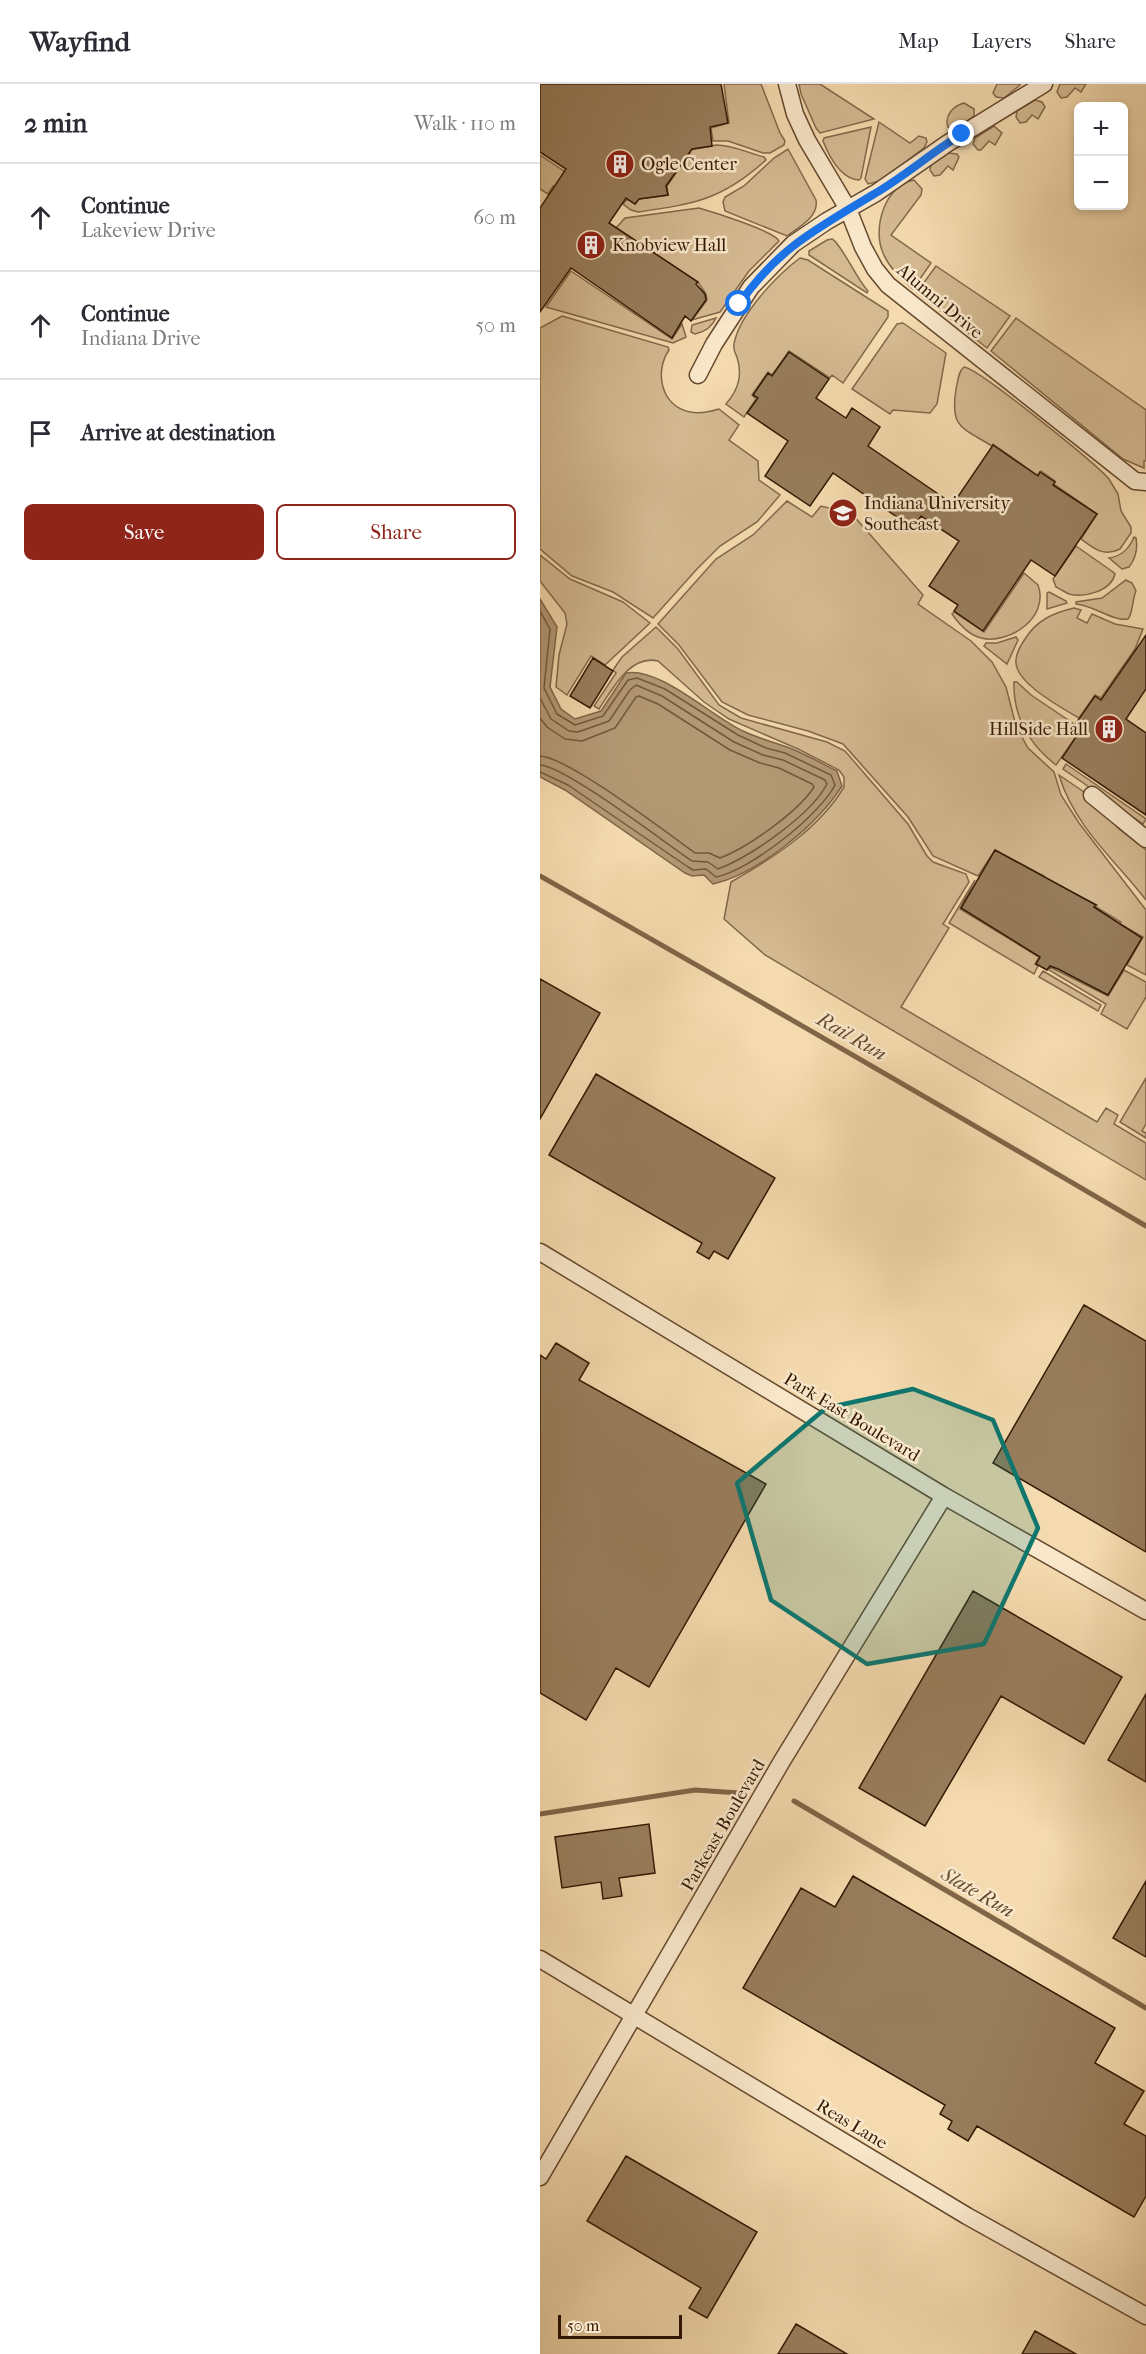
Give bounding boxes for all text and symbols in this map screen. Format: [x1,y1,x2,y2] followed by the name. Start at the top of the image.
[30,25,130,58] text: Wayfind
[898,29,939,53] text: Map
[972,29,1031,53] text: Layers
[1064,29,1116,53] text: Share
[1074,102,1128,210] map controls
[1074,102,1128,156] button: +
[24,108,87,139] text: 2 min
[414,112,516,135] text: Walk · 110 m
[948,120,974,146] route end
[604,148,636,180] building icon: Ogle Center
[641,154,737,175] place label: Ogle Center
[1074,156,1128,210] button: −
[81,193,170,219] text: Continue
[24,201,57,234] icon: ahead
[473,206,516,229] text: 60 m
[81,219,216,242] text: Lakeview Drive
[575,229,607,261] building icon: Knobview Hall
[612,235,726,256] place label: Knobview Hall
[892,259,987,343] street label: Alumni Drive
[725,290,751,316] route start
[81,301,170,327] text: Continue
[24,309,57,342] icon: ahead
[475,314,516,337] text: 50 m
[81,327,200,350] text: Indiana Drive
[24,417,57,450] icon: arrive
[81,420,275,446] text: Arrive at destination
[864,493,1011,535] place label: Indiana University Southeast
[827,497,859,529] school or university icon: Indiana University Southeast
[24,504,264,560] button: Save
[276,504,516,560] button: Share
[1093,713,1125,745] building icon: HillSide Hall
[989,719,1088,740] place label: HillSide Hall
[811,1006,891,1065] water label: Rail Run
[780,1369,924,1466] street label: Park East Boulevard
[677,1756,770,1895] street label: Parkeast Boulevard
[936,1862,1018,1922] water label: Slate Run
[812,2095,891,2154] street label: Reas Lane
[558,2312,682,2340] scale bar
[567,2316,599,2335] text: 50 m

